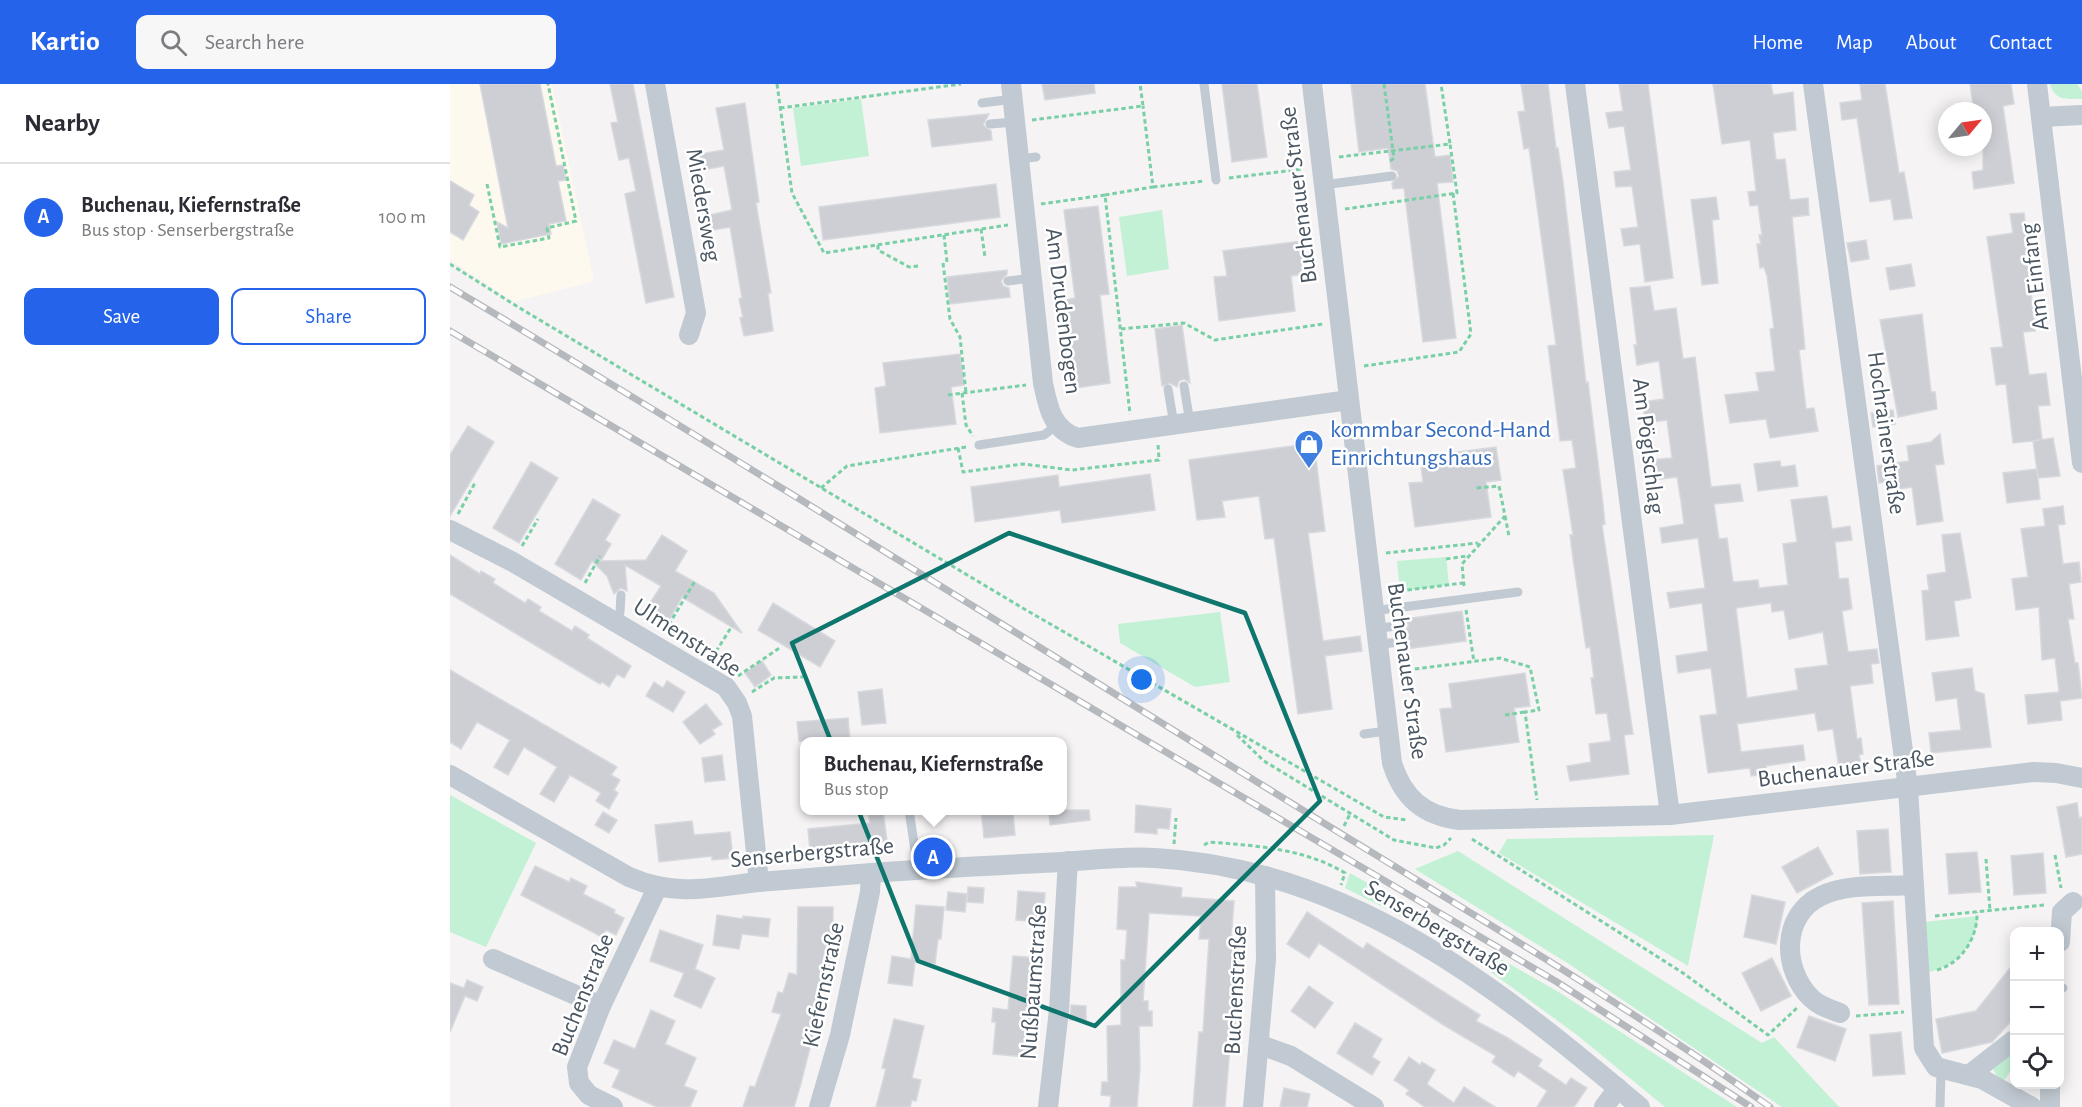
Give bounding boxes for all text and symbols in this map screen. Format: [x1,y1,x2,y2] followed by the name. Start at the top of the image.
[136,15,556,69] search box
[157,26,190,59] icon: search
[30,28,100,56] text: Kartio
[205,31,304,53] text: Search here
[1752,32,1803,53] text: Home
[1836,32,1873,53] text: Map
[1906,32,1956,53] text: About
[1989,32,2052,53] text: Contact
[1938,102,1992,156] north arrow
[1276,105,1322,285] street label: Buchenauer Straße
[24,110,100,136] text: Nearby
[681,147,725,264] street label: Miedersweg
[81,194,301,216] text: Buchenau, Kiefernstraße
[38,207,50,227] text: A
[379,207,426,227] text: 100 m
[81,220,294,240] text: Bus stop · Senserbergstraße
[2016,222,2054,332] street label: Am Einfang
[1041,226,1085,396] street label: Am Drudenbogen
[24,288,219,345] button: Save
[231,288,426,345] button: Share
[1863,350,1909,516] street label: Hochrainerstraße
[1628,377,1668,516] street label: Am Pöglschlag
[1330,418,1551,470] place label: kommbar Second-Hand Einrichtungshaus
[1293,428,1325,470] shop icon: kommbar Second-Hand Einrichtungshaus
[1383,581,1431,761] street label: Buchenauer Straße
[629,594,745,682] street label: Ulmenstraße
[1127,665,1156,694] your location
[800,737,1067,815] popup
[1756,746,1936,792] street label: Buchenauer Straße
[824,753,1043,775] text: Buchenau, Kiefernstraße
[824,779,889,799] text: Bus stop
[729,834,895,872] street label: Senserbergstraße
[914,834,952,880] pin: A
[1360,875,1514,981] street label: Senserbergstraße
[1017,903,1051,1061] street label: Nußbaumstraße
[799,920,849,1050] street label: Kiefernstraße
[1221,925,1251,1055] street label: Buchenstraße
[2010,927,2064,1089] map controls
[2010,927,2064,981] button: +
[548,930,618,1060] street label: Buchenstraße
[2010,981,2064,1035] button: −
[2010,1035,2064,1089] button: locate

